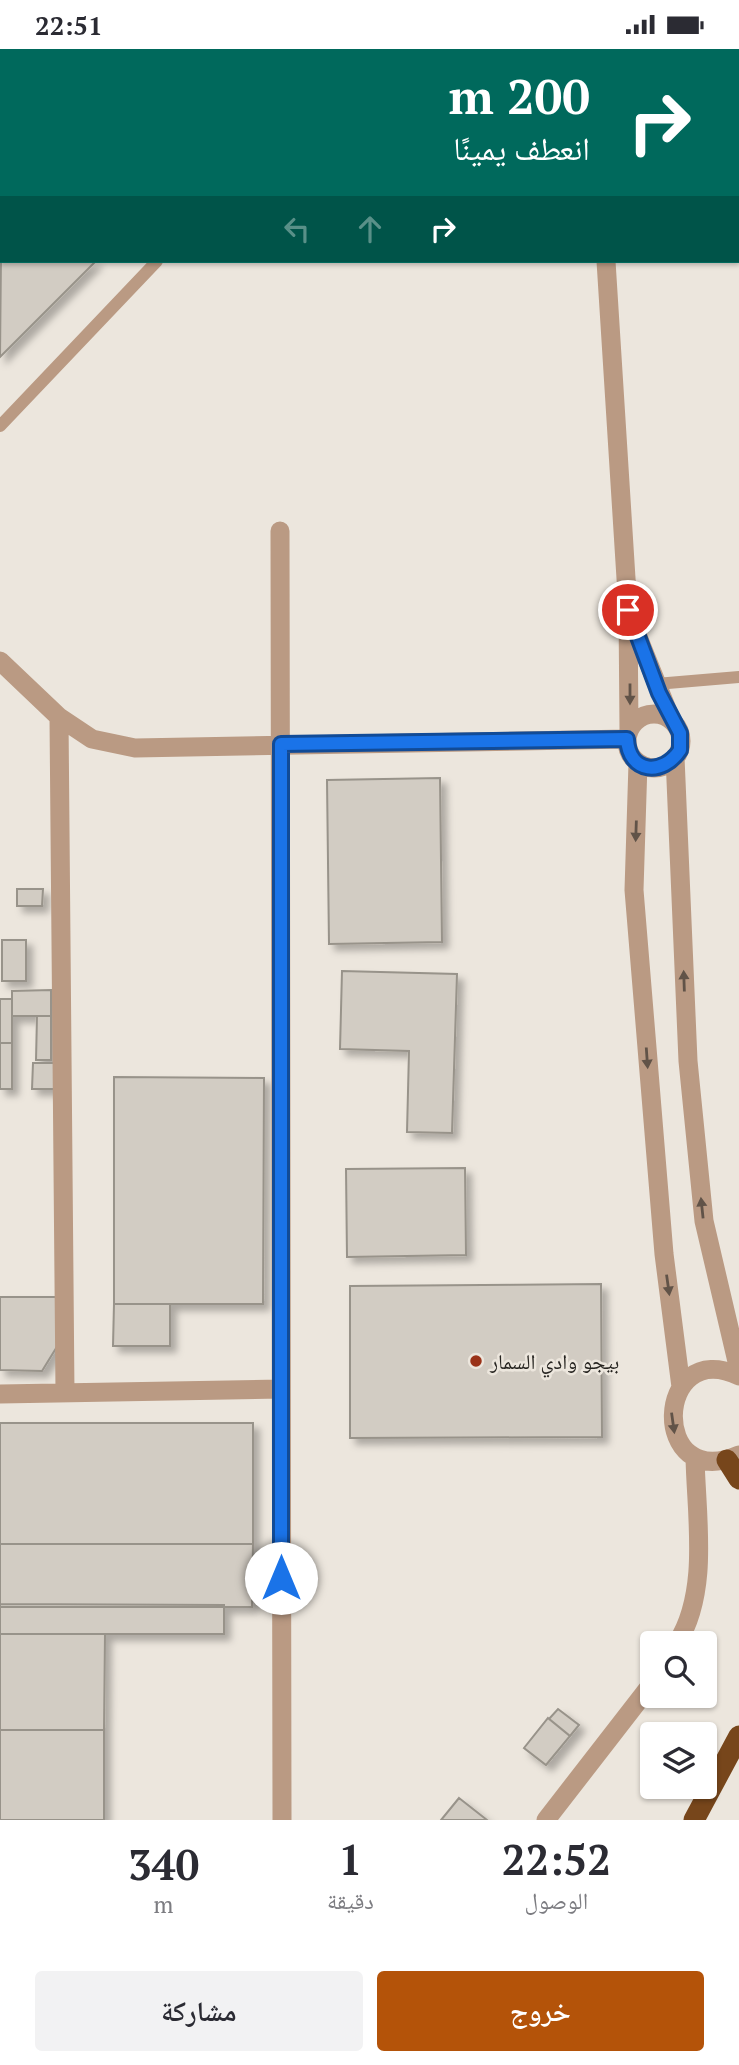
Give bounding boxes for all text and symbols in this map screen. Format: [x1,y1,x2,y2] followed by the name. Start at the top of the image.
[35,8,103,42] text: 22:51
[448,63,590,128] text: 200 m
[614,77,705,168] icon: right
[453,127,590,169] text: انعطف يمينًا
[278,210,316,248] icon: left
[351,210,389,248] icon: ahead
[424,210,462,248] icon: right
[598,580,658,640] pin
[609,591,647,629] icon: arrive
[624,683,636,705] one-way arrow
[630,820,642,842] one-way arrow
[679,970,690,992] one-way arrow
[642,1047,653,1069] one-way arrow
[697,1197,708,1219] one-way arrow
[662,1274,673,1296] one-way arrow
[489,1347,619,1378] place label: بيجو وادي السمار
[468,1353,484,1369] marker: بيجو وادي السمار
[668,1412,679,1434] one-way arrow
[244,1541,318,1615] position arrow
[640,1631,717,1799] map controls
[640,1631,717,1708] button: search
[640,1722,717,1799] button: layers
[339,1831,362,1887] text: 1
[502,1831,611,1887] text: 22:52
[128,1836,199,1892] text: 340
[327,1885,374,1916] text: دقيقة
[525,1885,588,1916] text: الوصول
[154,1889,173,1920] text: m
[35,1971,363,2051] button: مشاركة
[377,1971,704,2051] button: خروج

